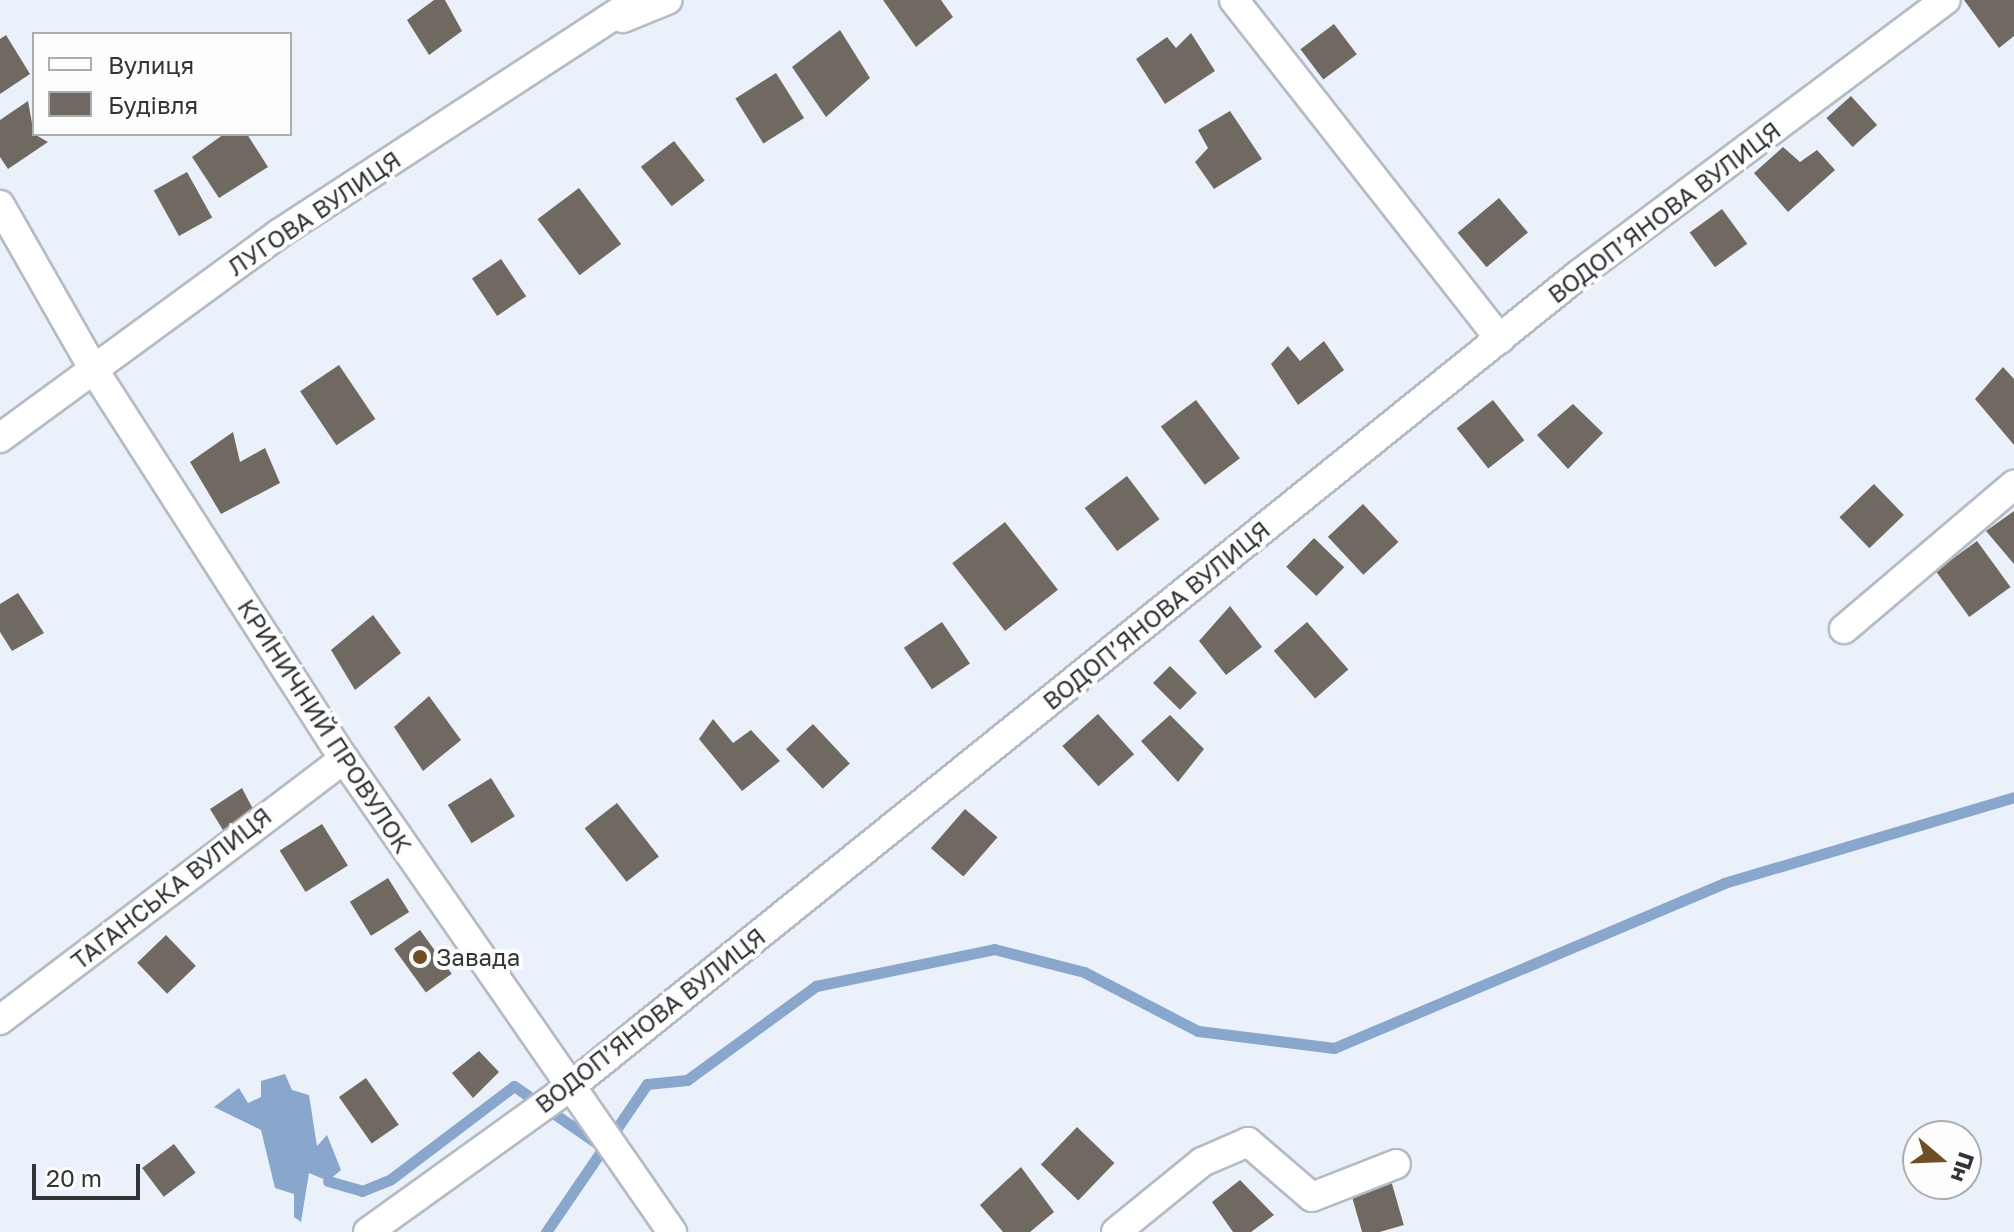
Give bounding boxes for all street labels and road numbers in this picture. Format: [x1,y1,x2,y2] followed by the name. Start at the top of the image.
[1542,115,1786,309] street label: ВОДОП’ЯНОВА ВУЛИЦЯ
[222,145,406,281] street label: ЛУГОВА ВУЛИЦЯ
[1037,515,1275,715] street label: ВОДОП’ЯНОВА ВУЛИЦЯ
[232,594,418,858] street label: КРИНИЧНИЙ ПРОВУЛОК
[65,801,277,975] street label: ТАГАНСЬКА ВУЛИЦЯ
[529,921,771,1119] street label: ВОДОП’ЯНОВА ВУЛИЦЯ

